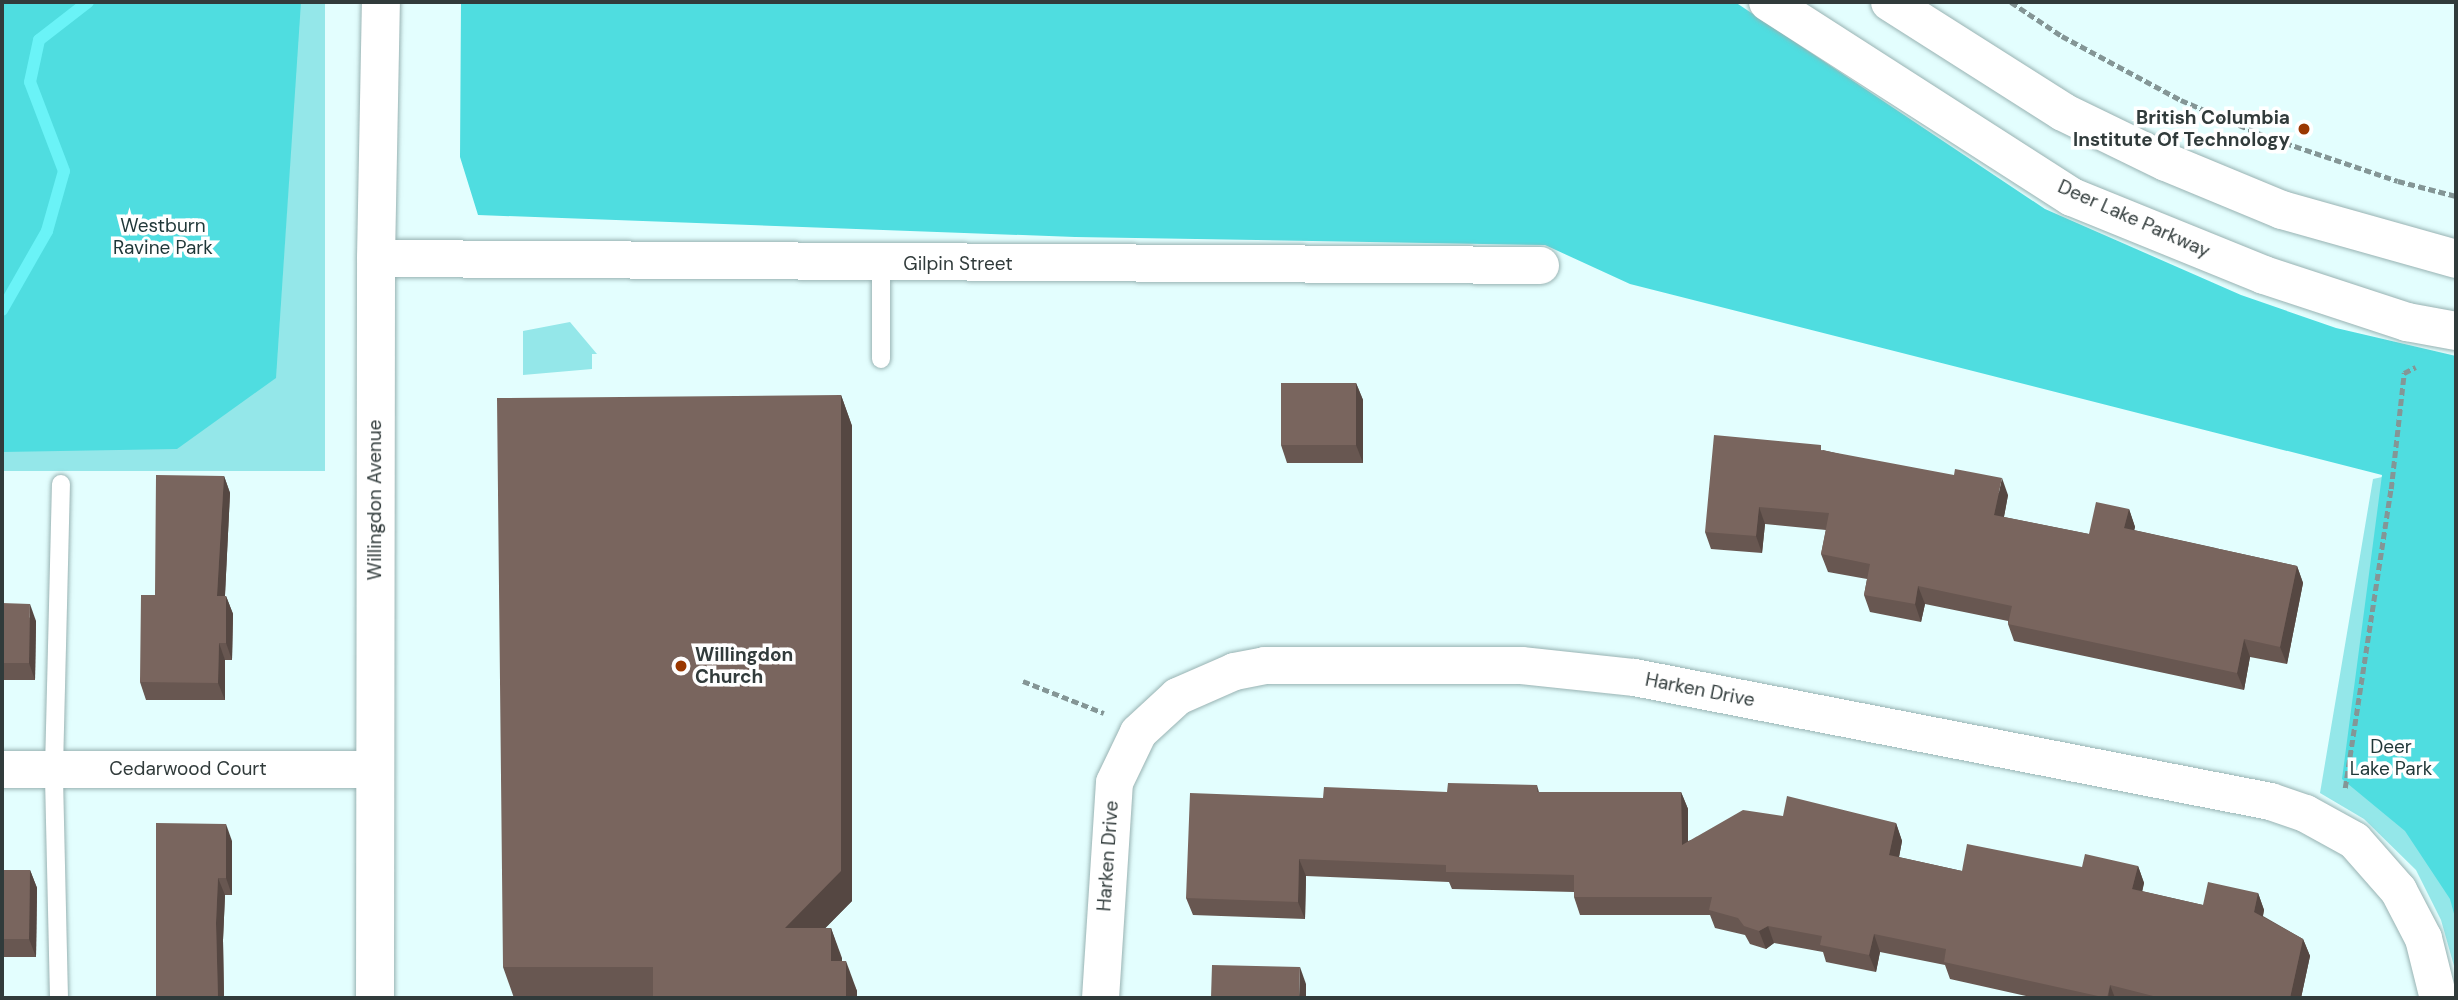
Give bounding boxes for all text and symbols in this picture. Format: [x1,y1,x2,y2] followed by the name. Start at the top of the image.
[2073,107,2290,151] place label: British Columbia Institute Of Technology
[2296,121,2312,137] marker: British Columbia Institute Of Technology
[2054,175,2214,263] street label: Deer Lake Parkway
[113,215,213,259] park label: Westburn Ravine Park
[903,253,1013,275] street label: Gilpin Street
[364,420,386,580] street label: Willingdon Avenue
[695,644,793,688] place label: Willingdon Church
[673,658,689,674] marker: Willingdon Church
[1643,668,1757,712] street label: Harken Drive
[2350,736,2432,780] park label: Deer Lake Park
[109,758,267,780] street label: Cedarwood Court
[1093,800,1123,912] street label: Harken Drive

